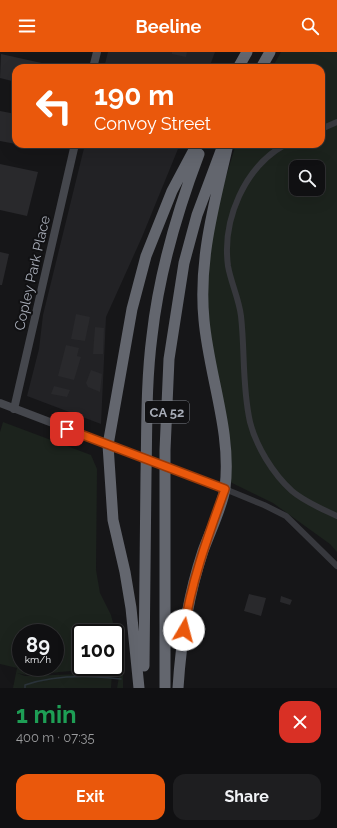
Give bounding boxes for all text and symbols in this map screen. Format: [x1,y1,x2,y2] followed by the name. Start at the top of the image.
[16,15,38,37] icon: menu
[299,15,321,37] icon: search
[136,16,201,37] text: Beeline
[94,79,174,112] text: 190 m
[28,80,80,132] icon: left
[94,113,211,134] text: Convoy Street
[289,160,325,196] map controls
[289,160,325,196] button: search
[11,214,53,332] street label: Copley Park Place
[145,401,189,423] road number: CA 52
[50,412,84,446] pin
[56,418,78,440] icon: arrive
[163,609,205,651] position arrow
[72,624,124,676] speed limit sign: 100
[26,633,50,657] text: 89
[25,654,51,665] text: km/h
[16,700,77,729] text: 1 min
[279,701,321,743] button: close
[16,730,95,745] text: 400 m · 07:35
[16,774,165,820] button: Exit
[173,774,321,820] button: Share

